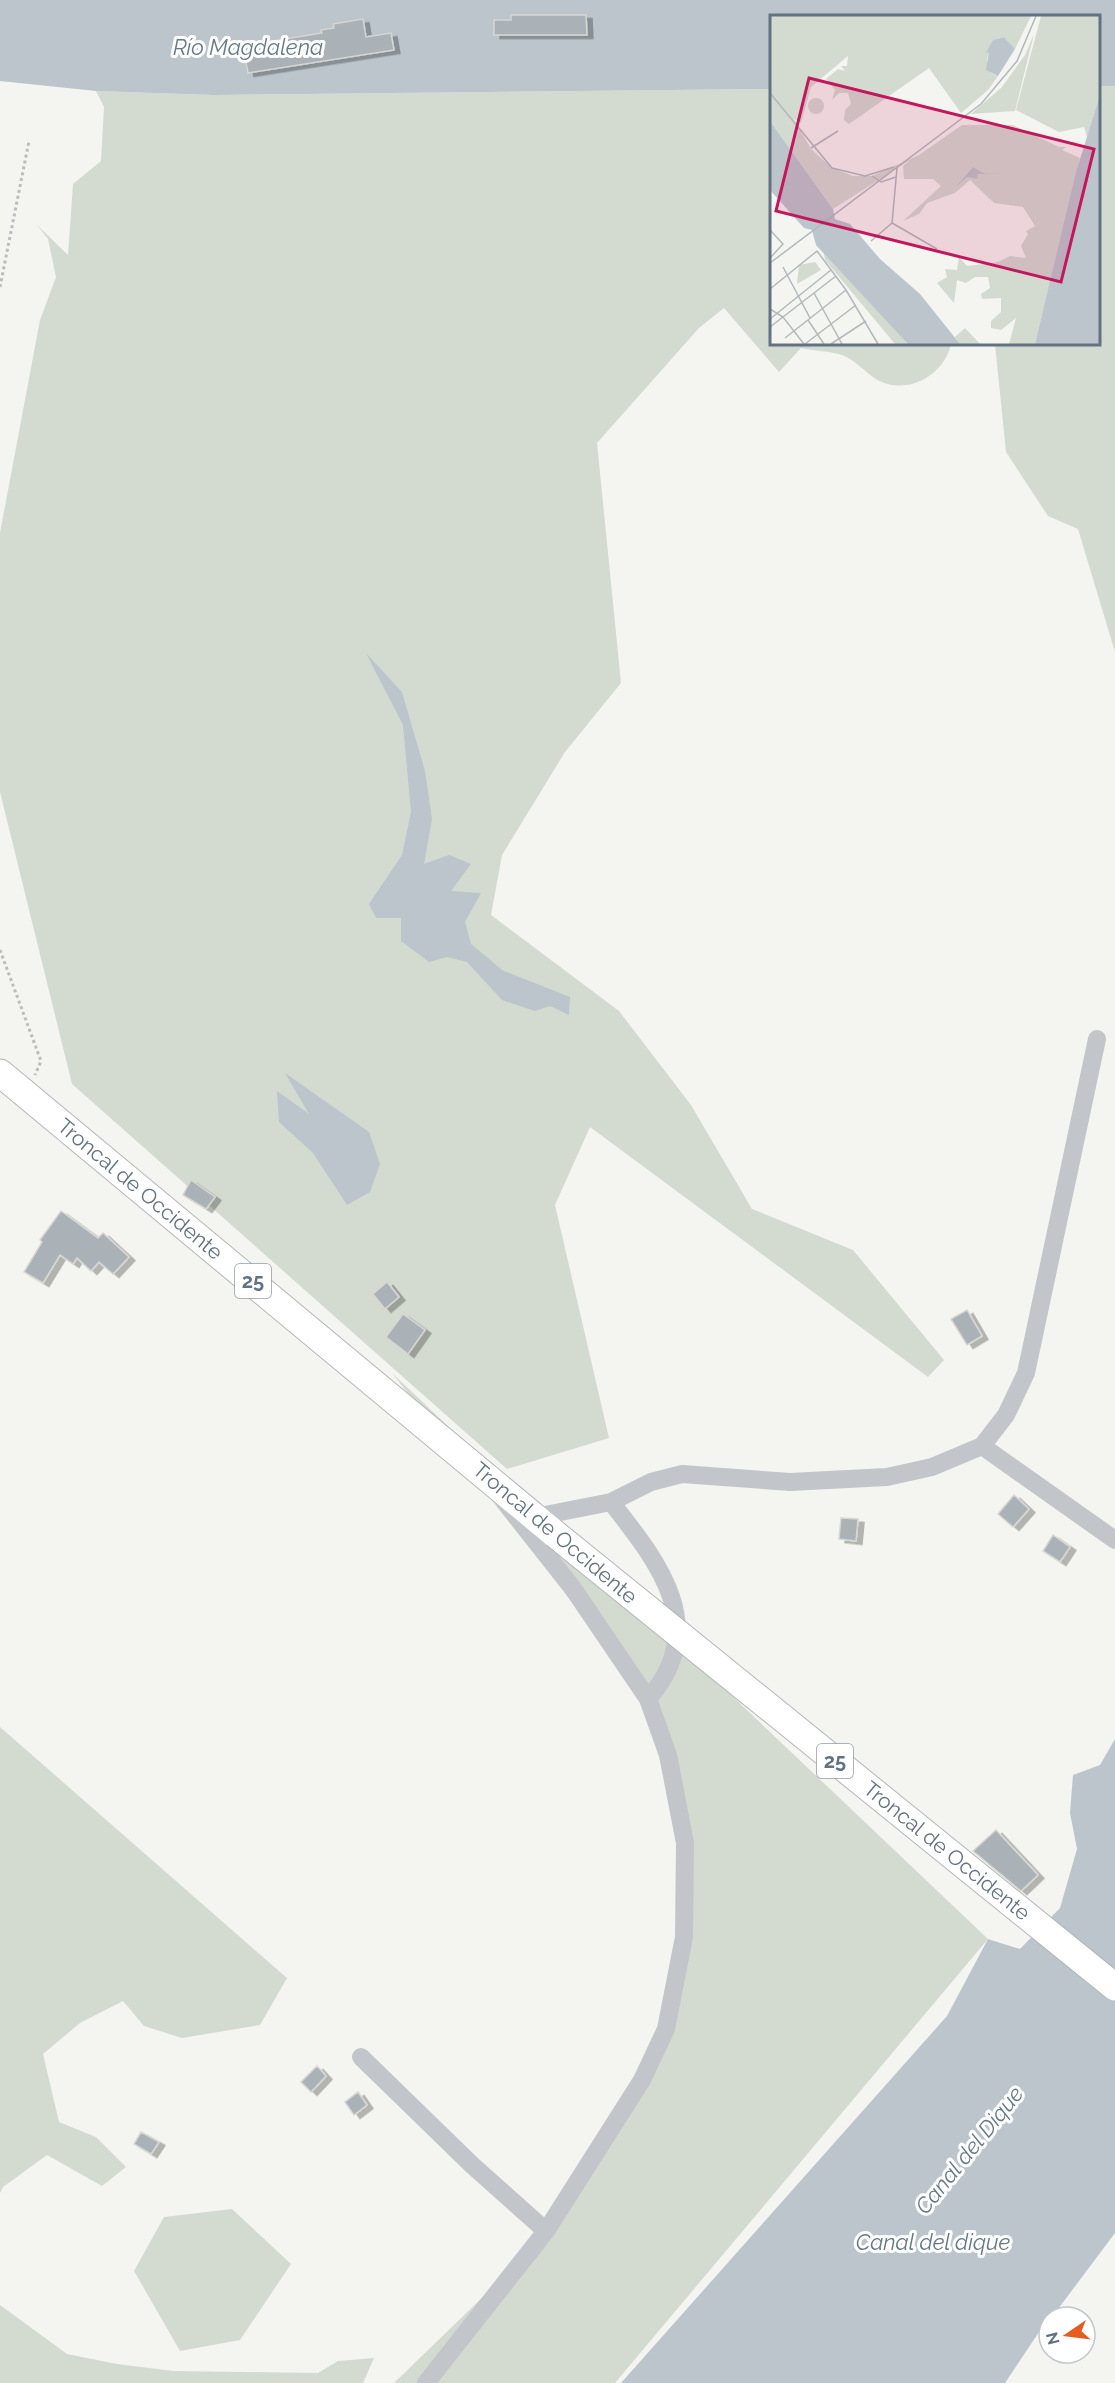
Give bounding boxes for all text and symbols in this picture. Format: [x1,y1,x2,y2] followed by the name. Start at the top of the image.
[770,15,1100,345] inset map
[173,34,323,60] water label: Río Magdalena
[53,1113,228,1265] street label: Troncal de Occidente
[235,1264,271,1298] road number: 25
[468,1457,643,1609] street label: Troncal de Occidente
[817,1744,853,1778] road number: 25
[859,1776,1035,1925] street label: Troncal de Occidente
[910,2081,1029,2219] water label: Canal del Dique
[856,2229,1010,2255] water label: Canal del dique
[1037,2305,1097,2365] north arrow
[1042,2330,1064,2347] text: N

